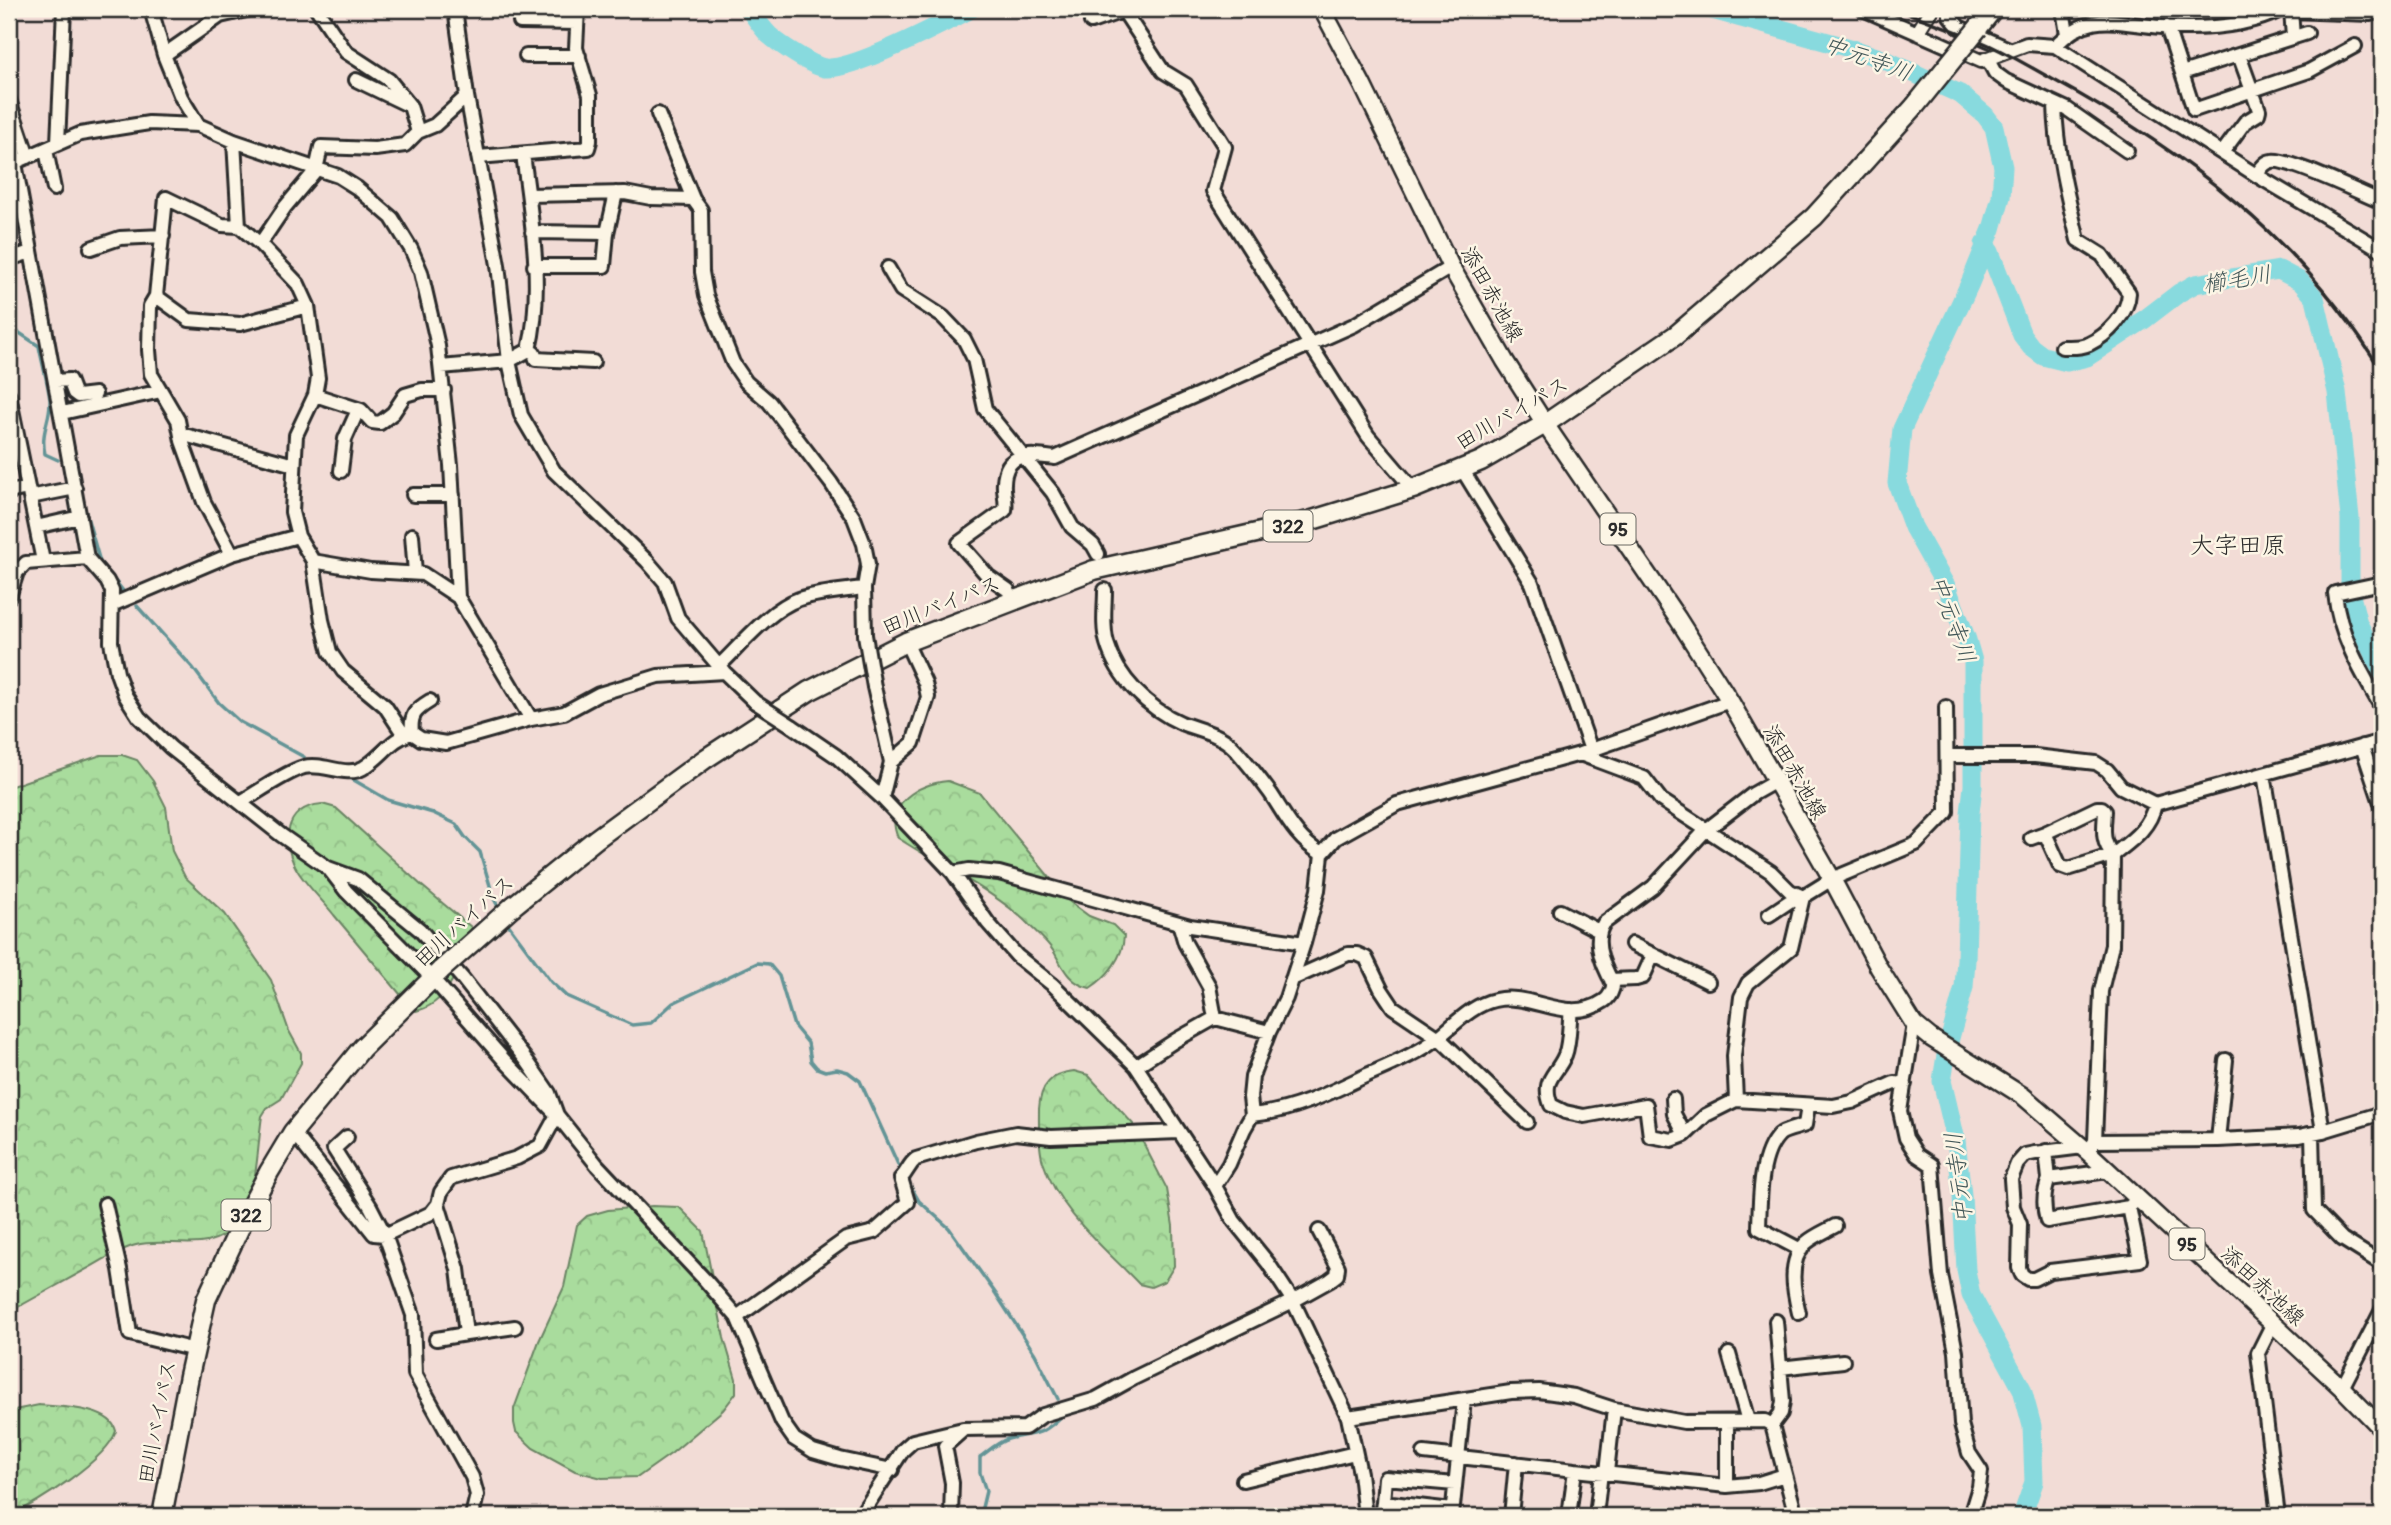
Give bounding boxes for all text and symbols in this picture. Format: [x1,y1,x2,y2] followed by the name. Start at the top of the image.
[1820,29,1916,88] water label: 中元寺川
[1454,242,1529,347] street label: 添田赤池線
[2201,260,2273,299] water label: 櫛毛川
[1451,370,1573,457] street label: 田川バイパス
[1264,510,1312,541] road number: 322
[1600,514,1636,544] road number: 95
[2190,531,2286,560] district label: 大字田原
[878,569,1004,642] street label: 田川バイパス
[1923,571,1982,667] water label: 中元寺川
[1757,720,1833,824] street label: 添田赤池線
[409,869,520,973] street label: 田川バイパス
[1938,1131,1978,1225] water label: 中元寺川
[222,1200,270,1231] road number: 322
[2170,1228,2204,1260] road number: 95
[2215,1241,2310,1332] street label: 添田赤池線
[132,1358,183,1486] street label: 田川バイパス

